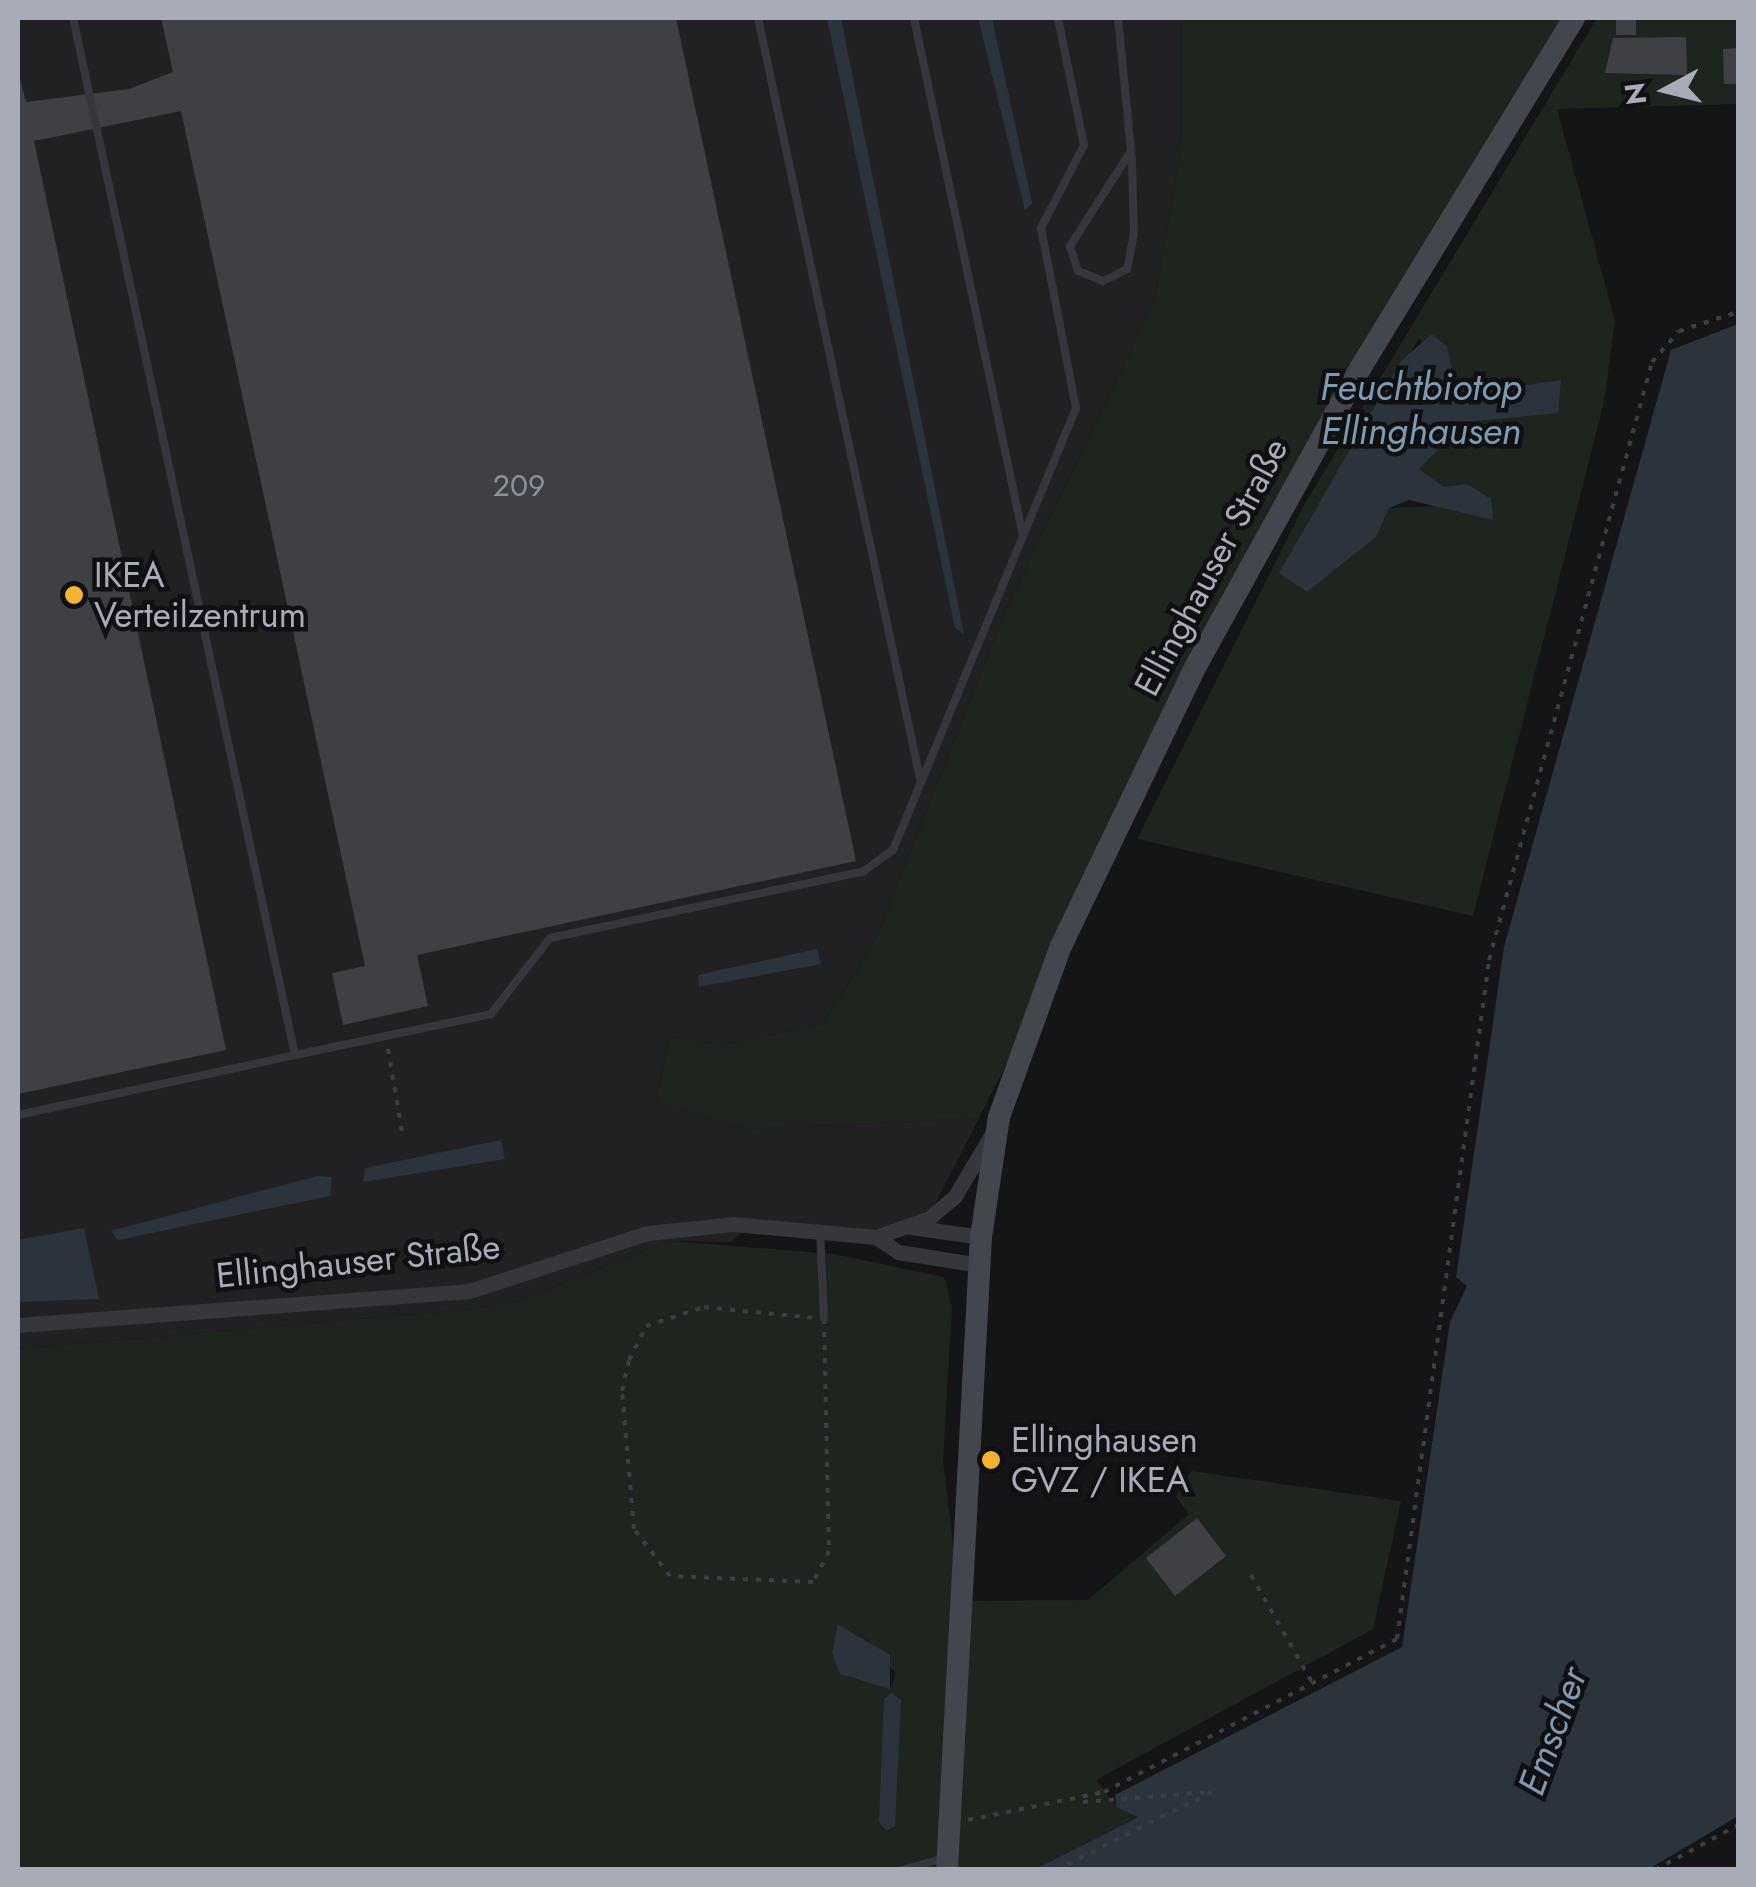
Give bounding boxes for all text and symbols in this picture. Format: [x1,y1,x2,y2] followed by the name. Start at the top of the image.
[1616,40,1716,140] north arrow
[1614,80,1657,107] text: N
[1320,364,1522,454] water label: Feuchtbiotop Ellinghausen
[1126,431,1296,703] street label: Ellinghauser Straße
[493,468,545,504] house number: 209
[94,554,306,636] place label: IKEA Verteilzentrum
[63,584,85,606] marker: IKEA Verteilzentrum
[214,1225,502,1297] street label: Ellinghauser Straße
[1011,1419,1198,1501] place label: Ellinghausen GVZ / IKEA
[980,1449,1002,1471] marker: Ellinghausen GVZ / IKEA
[1508,1661,1596,1801] water label: Emscher

